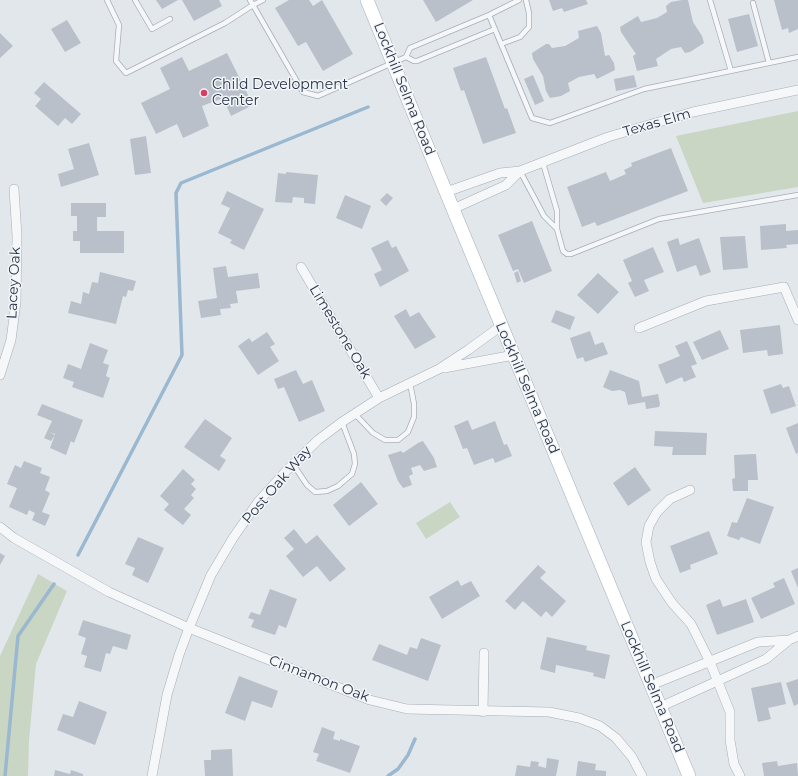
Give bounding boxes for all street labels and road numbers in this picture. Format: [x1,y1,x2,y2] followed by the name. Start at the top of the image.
[370,20,438,158] street label: Lockhill Selma Road
[621,105,693,141] street label: Texas Elm
[4,246,24,320] street label: Lacey Oak
[305,282,375,382] street label: Limestone Oak
[492,319,562,457] street label: Lockhill Selma Road
[239,443,315,527] street label: Post Oak Way
[617,618,687,756] street label: Lockhill Selma Road
[266,652,372,706] street label: Cinnamon Oak

